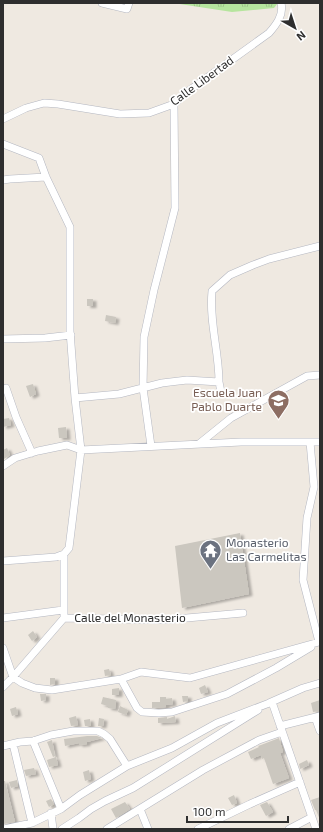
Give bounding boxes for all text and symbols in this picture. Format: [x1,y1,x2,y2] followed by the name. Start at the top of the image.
[275,8,315,48] north arrow
[294,29,309,44] text: N
[167,52,236,108] street label: Calle Libertad
[191,385,262,413] place label: Escuela Juan Pablo Duarte
[265,387,291,420] school or university icon: Escuela Juan Pablo Duarte
[226,535,307,563] place label: Monasterio Las Carmelitas
[198,537,224,570] temple icon: Monasterio Las Carmelitas
[74,610,186,624] street label: Calle del Monasterio
[187,798,288,824] scale bar
[193,804,225,818] text: 100 m

